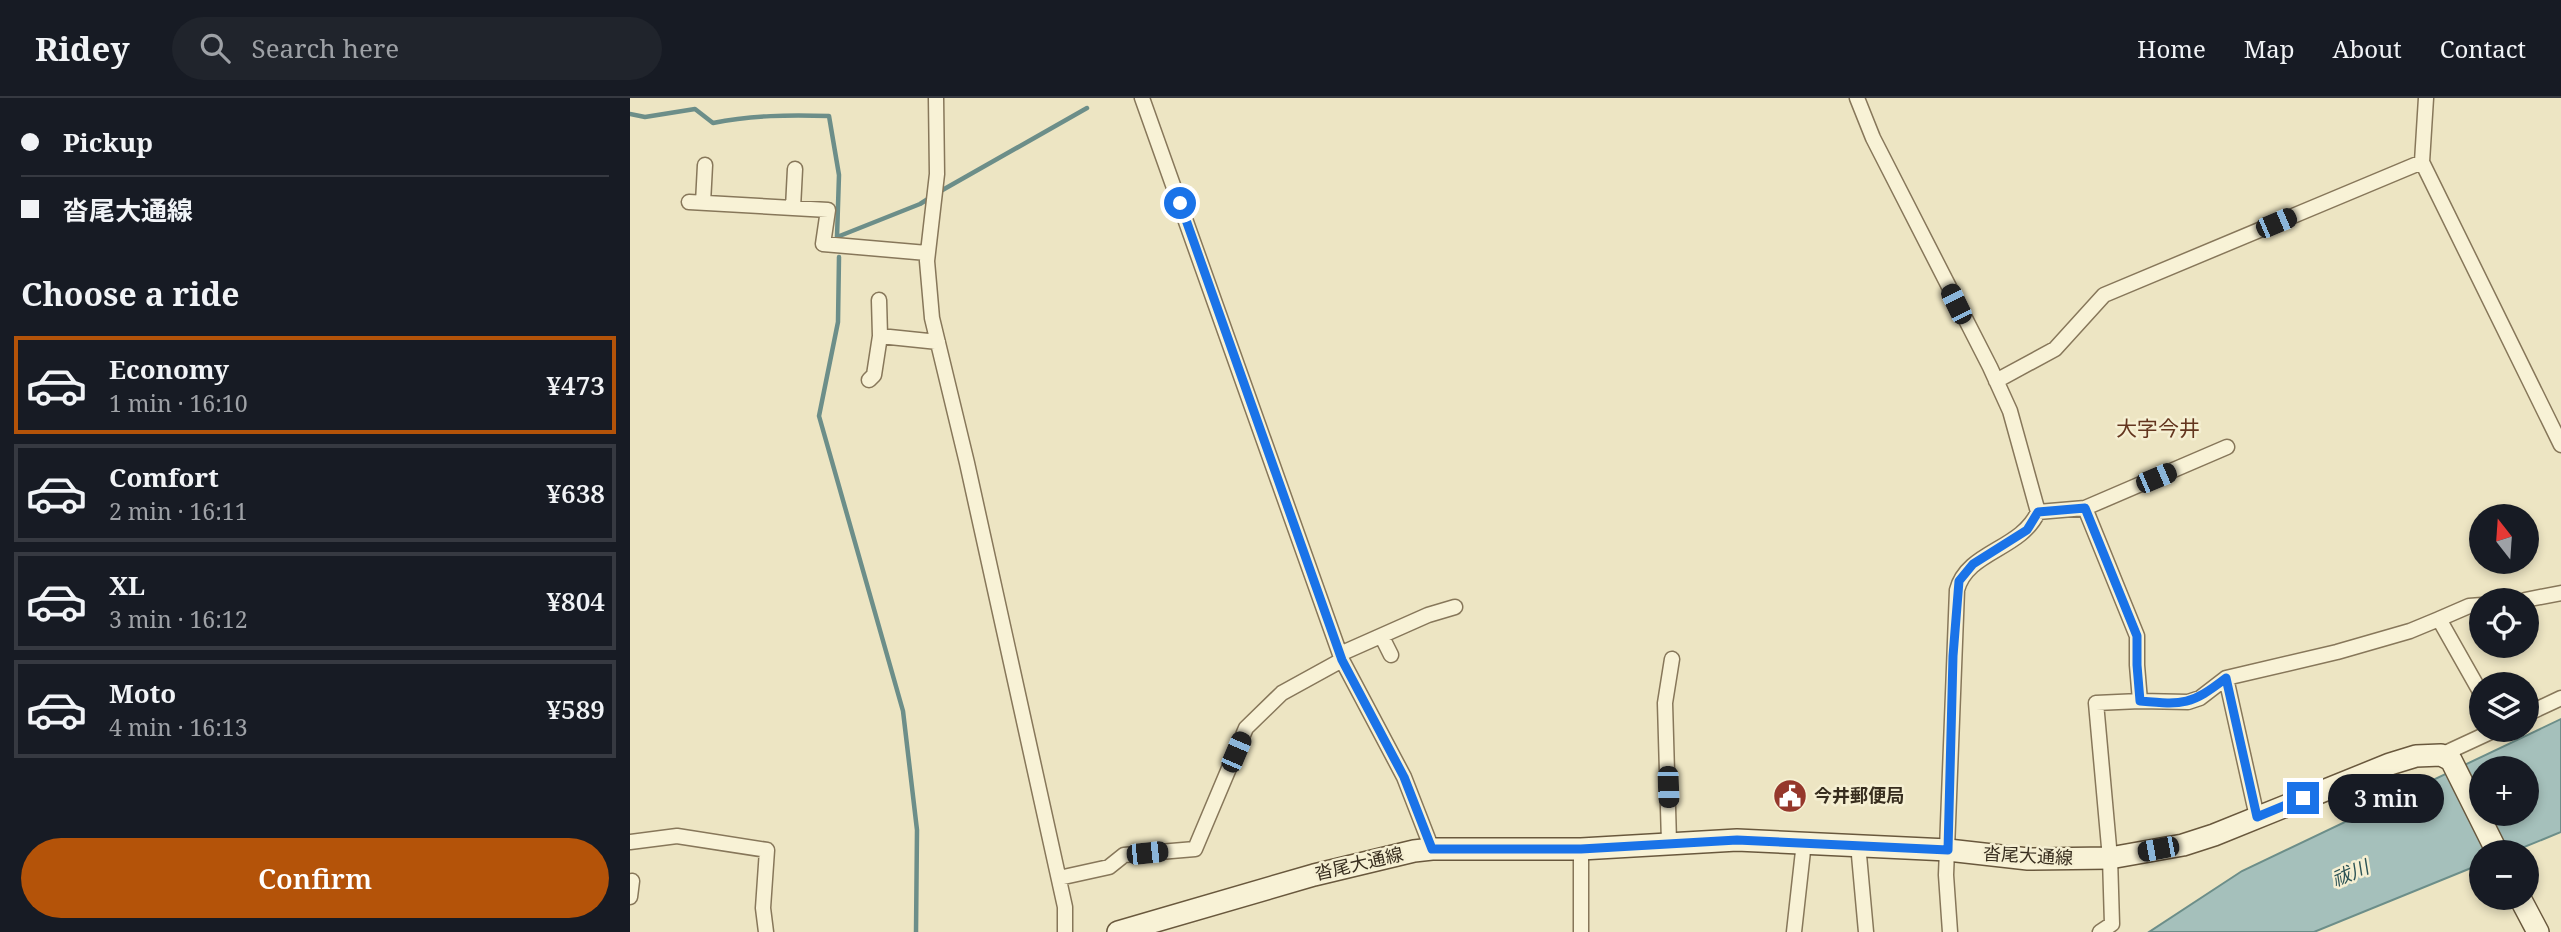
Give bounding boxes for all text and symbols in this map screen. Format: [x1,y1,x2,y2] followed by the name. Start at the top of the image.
[172,17,662,80] search box
[35,26,130,71] text: Ridey
[196,29,234,67] icon: search
[252,30,399,66] text: Search here
[2137,32,2206,65] text: Home
[2244,32,2295,65] text: Map
[2333,32,2402,65] text: About
[2440,32,2526,65] text: Contact
[63,124,153,160] text: Pickup
[1164,187,1196,219] route start
[63,192,193,228] text: 沓尾大通線
[2253,205,2300,241] car
[21,272,240,315] text: Choose a ride
[1938,281,1975,327] car
[109,351,229,387] text: Economy
[25,354,88,417] icon: car
[546,367,605,403] text: ¥473
[109,387,247,419] text: 1 min · 16:10
[2116,414,2200,442] district label: 大字今井
[109,459,219,495] text: Comfort
[2133,460,2180,496] car
[25,462,88,525] icon: car
[546,475,605,511] text: ¥638
[109,495,247,527] text: 2 min · 16:11
[2469,504,2539,574] north arrow
[2469,504,2539,910] map controls
[109,567,145,603] text: XL
[25,570,88,633] icon: car
[546,583,605,619] text: ¥804
[2469,588,2539,658] button: locate
[109,603,247,635] text: 3 min · 16:12
[2469,672,2539,742] button: layers
[109,675,176,711] text: Moto
[25,678,88,741] icon: car
[546,691,605,727] text: ¥589
[109,711,247,743] text: 4 min · 16:13
[1219,729,1254,775] car
[2469,756,2539,826] button: +
[1657,766,1680,808] car
[2328,774,2443,822] callout: 3 min
[1771,777,1809,815] public building icon: 今井郵便局
[2287,782,2319,814] route end
[2354,782,2418,814] text: 3 min
[1814,783,1904,807] place label: 今井郵便局
[2136,835,2181,863] car
[21,838,609,918] button: Confirm
[1126,840,1169,866] car
[2469,840,2539,910] button: −
[1312,841,1405,885] street label: 沓尾大通線
[1982,841,2074,869] street label: 沓尾大通線
[2327,853,2374,892] water label: 祓川

